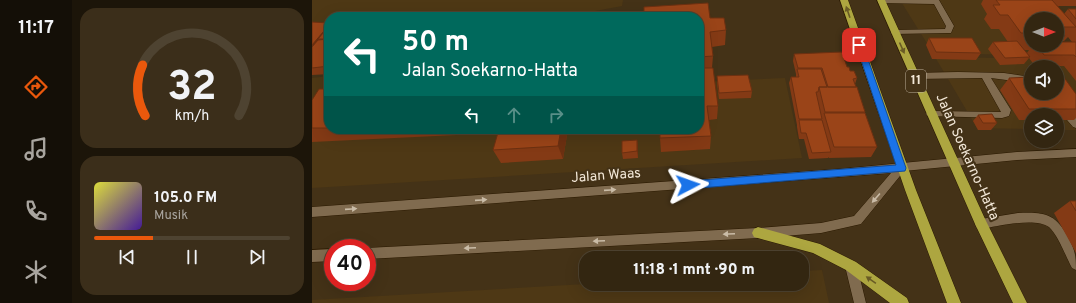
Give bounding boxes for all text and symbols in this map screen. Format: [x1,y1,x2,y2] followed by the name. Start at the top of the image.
[845,6,851,18] one-way arrow
[1024,12,1064,52] north arrow
[1024,12,1064,148] map controls
[18,17,54,40] text: 11:17
[402,25,469,61] text: 50 m
[336,28,388,80] icon: left
[842,28,876,62] pin
[848,34,870,56] icon: arrive
[899,43,905,54] one-way arrow
[402,60,578,83] text: Jalan Soekarno-Hatta
[1024,60,1064,100] button: sound
[167,62,217,115] text: 32
[906,70,926,92] road number: 11
[22,73,50,101] icon: directions
[931,91,1003,223] street label: Jalan Soekarno-Hatta
[461,104,483,126] icon: left
[503,104,525,126] icon: ahead
[545,104,567,126] icon: right
[175,106,209,124] text: km/h
[1024,108,1064,148] button: layers
[22,135,50,163] icon: music
[667,164,709,206] position arrow
[571,165,641,187] street label: Jalan Waas
[604,187,616,194] one-way arrow
[154,189,217,208] text: 105.0 FM
[871,193,881,203] one-way arrow
[475,196,487,203] one-way arrow
[22,197,50,225] icon: phone
[345,205,357,212] one-way arrow
[154,208,188,224] text: Musik
[723,231,735,238] one-way arrow
[592,238,605,244] one-way arrow
[324,239,376,291] speed limit sign: 40
[464,244,476,251] one-way arrow
[116,246,138,268] icon: previous
[181,246,203,268] icon: pause
[246,246,268,268] icon: next
[22,258,50,286] icon: climate
[633,261,755,280] text: 11:18 · 1 mnt · 90 m
[866,276,876,284] one-way arrow

